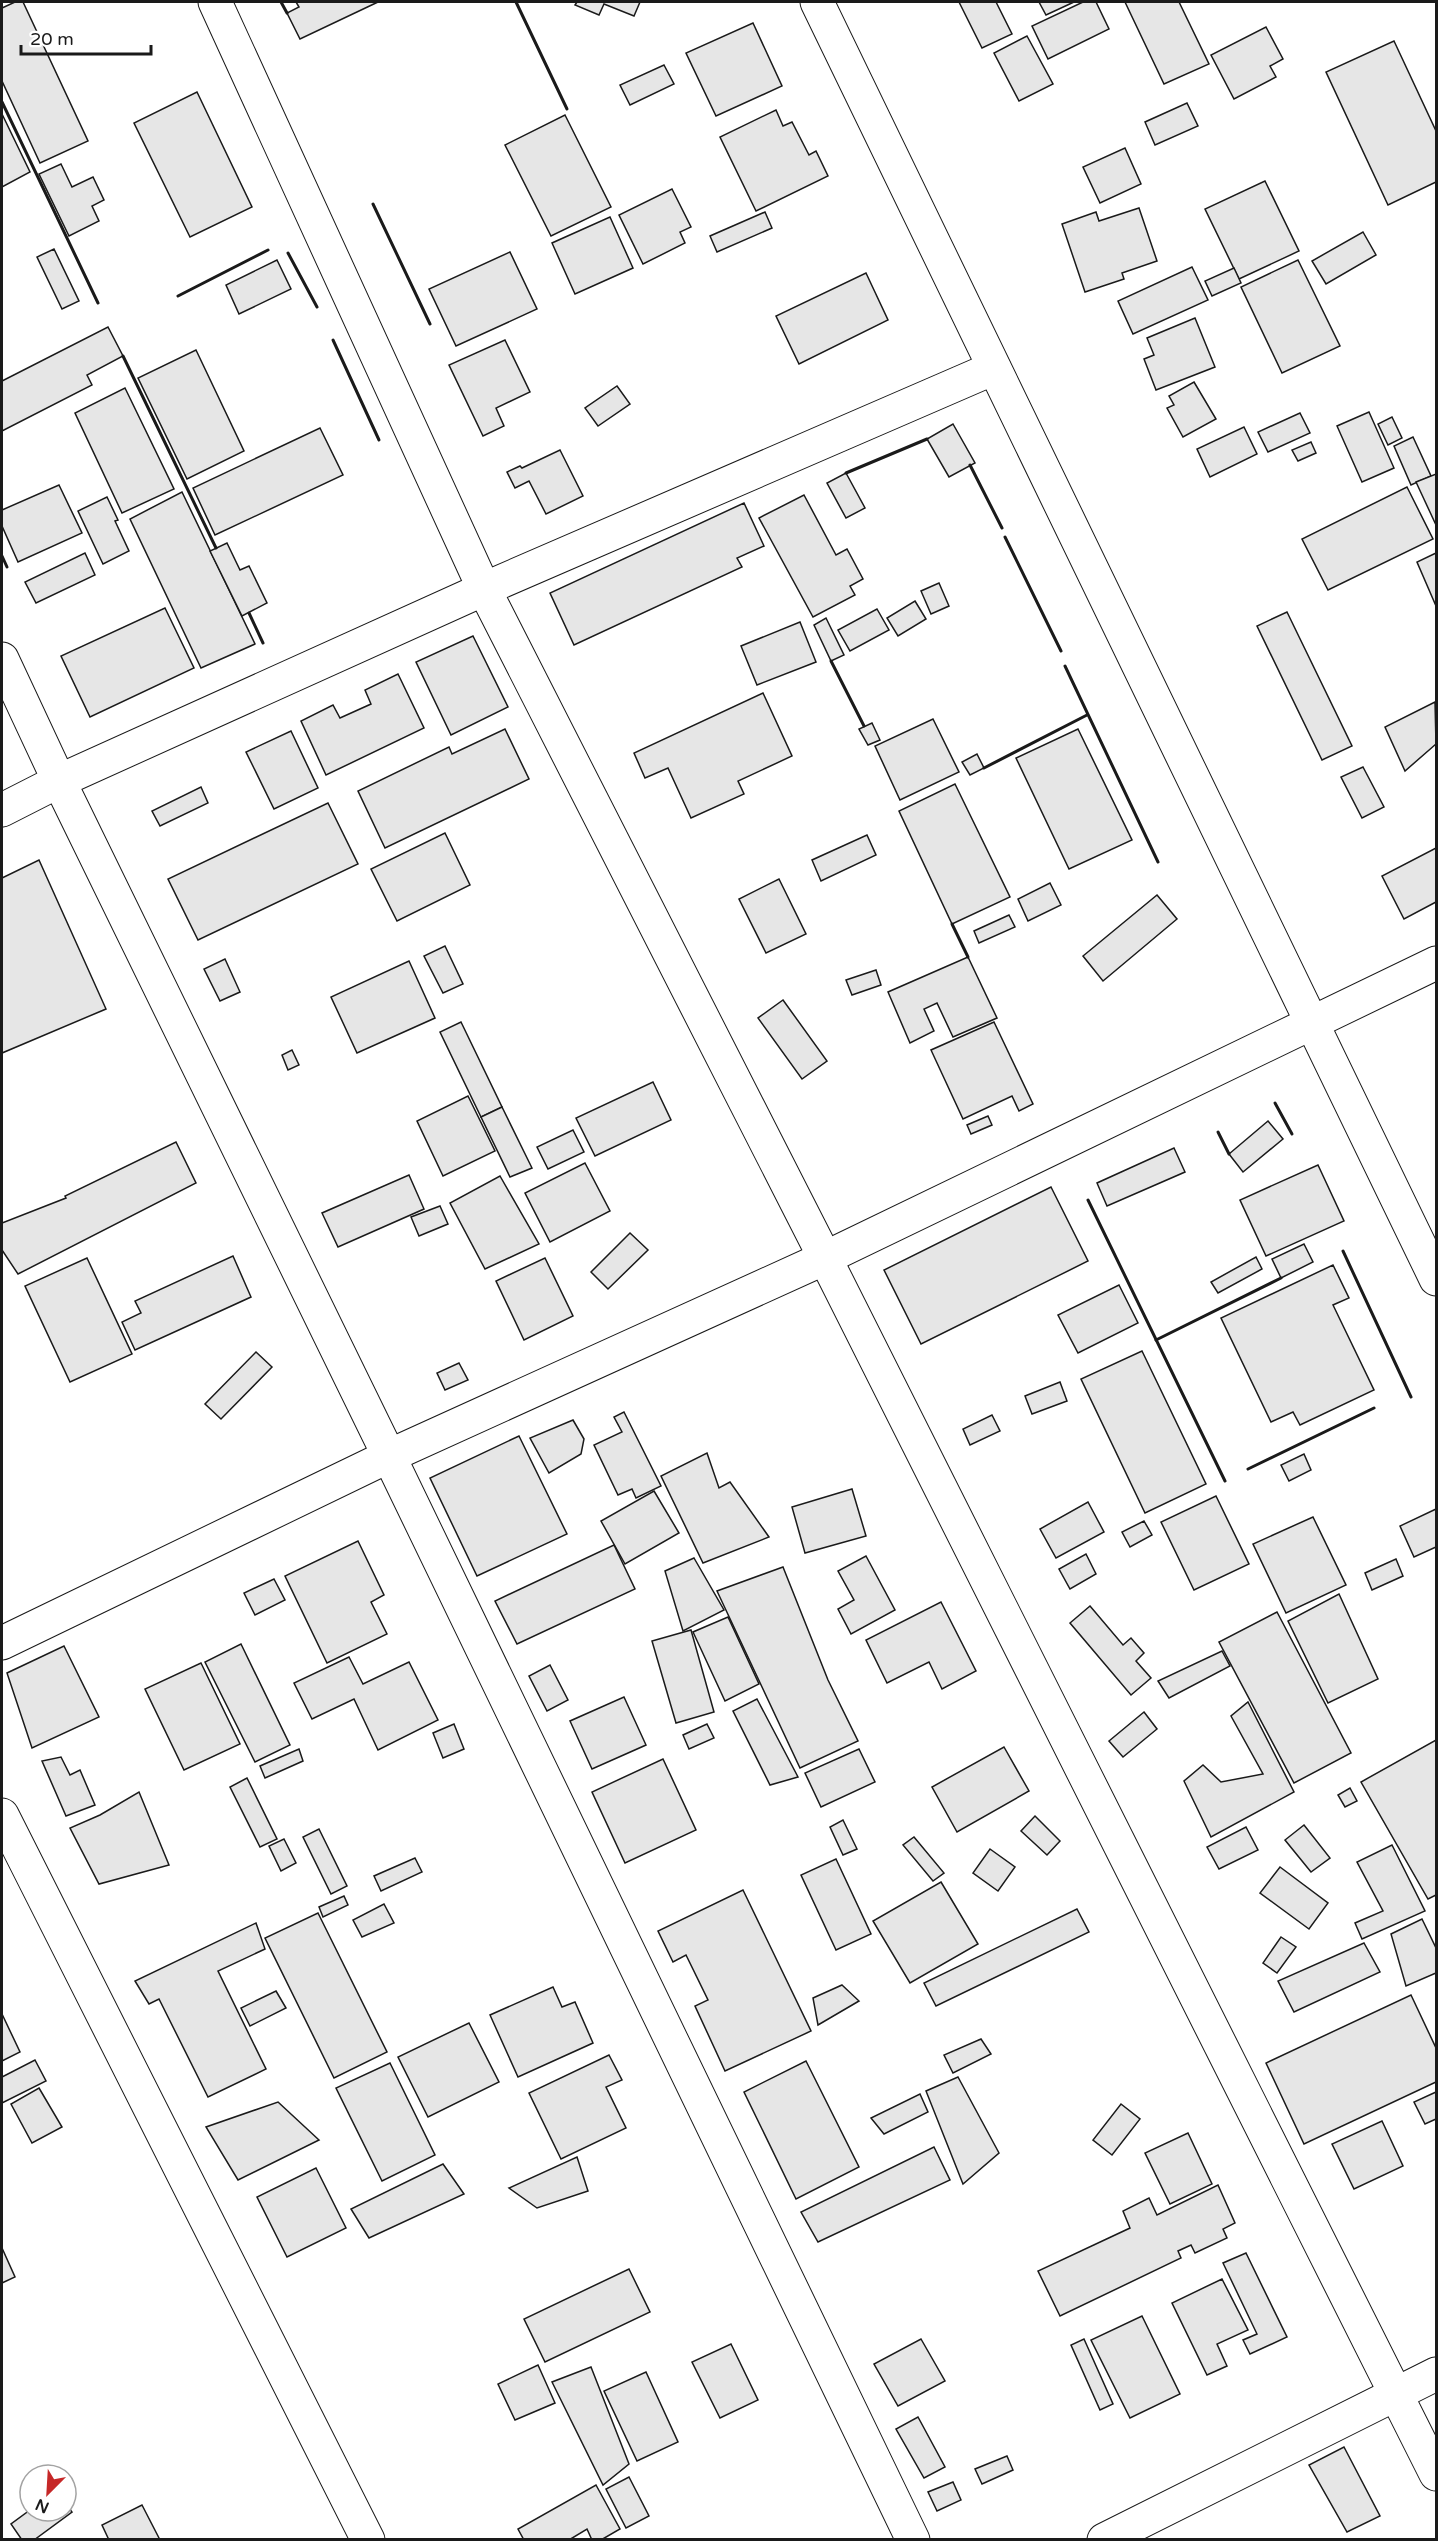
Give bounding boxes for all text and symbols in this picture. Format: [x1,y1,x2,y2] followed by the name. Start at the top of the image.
[21,18,152,56] scale bar
[30,28,74,50] text: 20 m
[18,2463,78,2523] north arrow
[32,2494,52,2518] text: N

